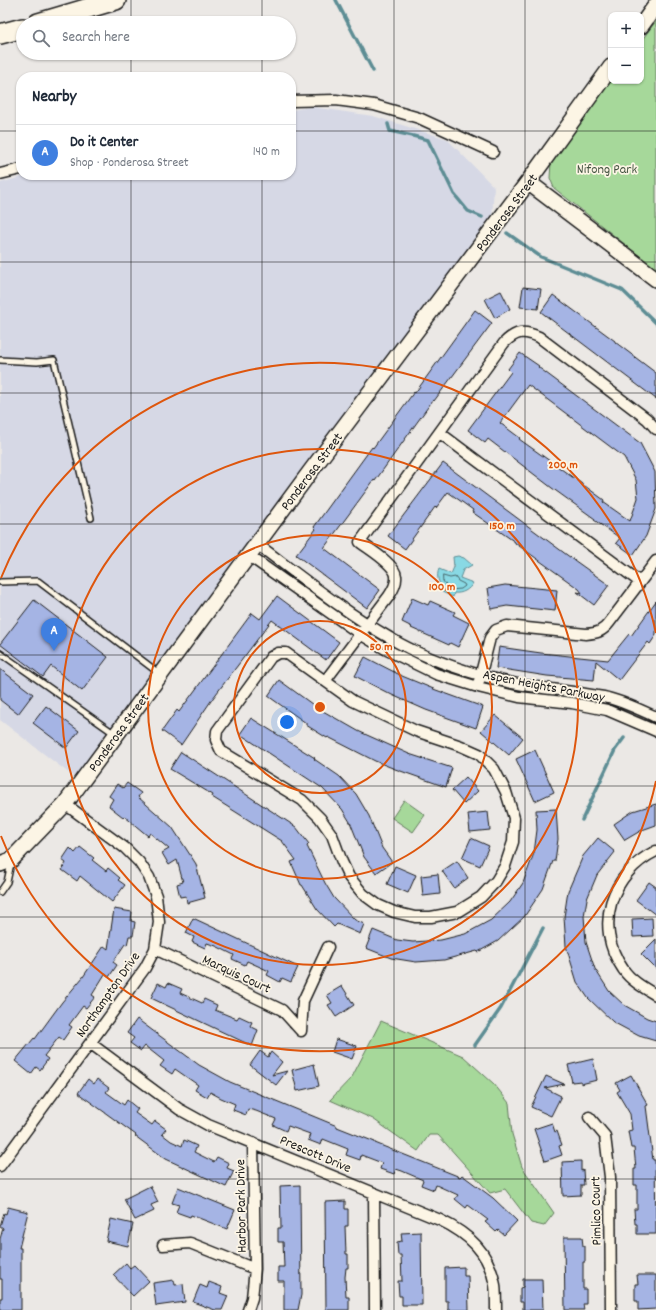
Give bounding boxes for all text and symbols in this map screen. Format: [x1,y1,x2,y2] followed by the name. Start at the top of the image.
[608,12,644,84] map controls
[608,12,644,48] button: +
[16,16,296,60] search box
[30,27,52,49] icon: search
[62,27,130,49] text: Search here
[608,48,644,84] button: −
[32,86,76,110] text: Nearby
[70,132,138,154] text: Do it Center
[41,143,49,162] text: A
[253,143,280,162] text: 140 m
[70,154,189,173] text: Shop · Ponderosa Street
[577,160,637,180] park label: Nifong Park
[472,170,544,256] street label: Ponderosa Street
[277,429,349,515] street label: Ponderosa Street
[548,457,578,474] text: 200 m
[489,518,515,535] text: 150 m
[429,579,455,596] text: 100 m
[41,618,67,651] pin: A
[369,639,393,656] text: 50 m
[481,665,607,709] street label: Aspen Heights Parkway
[84,690,155,777] street label: Ponderosa Street
[313,700,327,714] centre of rings
[277,712,297,732] your location
[72,948,146,1042] street label: Northampton Drive
[199,950,274,999] street label: Marquis Court
[276,1131,354,1179] street label: Prescott Drive
[231,1159,253,1253] street label: Harbor Park Drive
[586,1176,608,1246] street label: Pimlico Court

